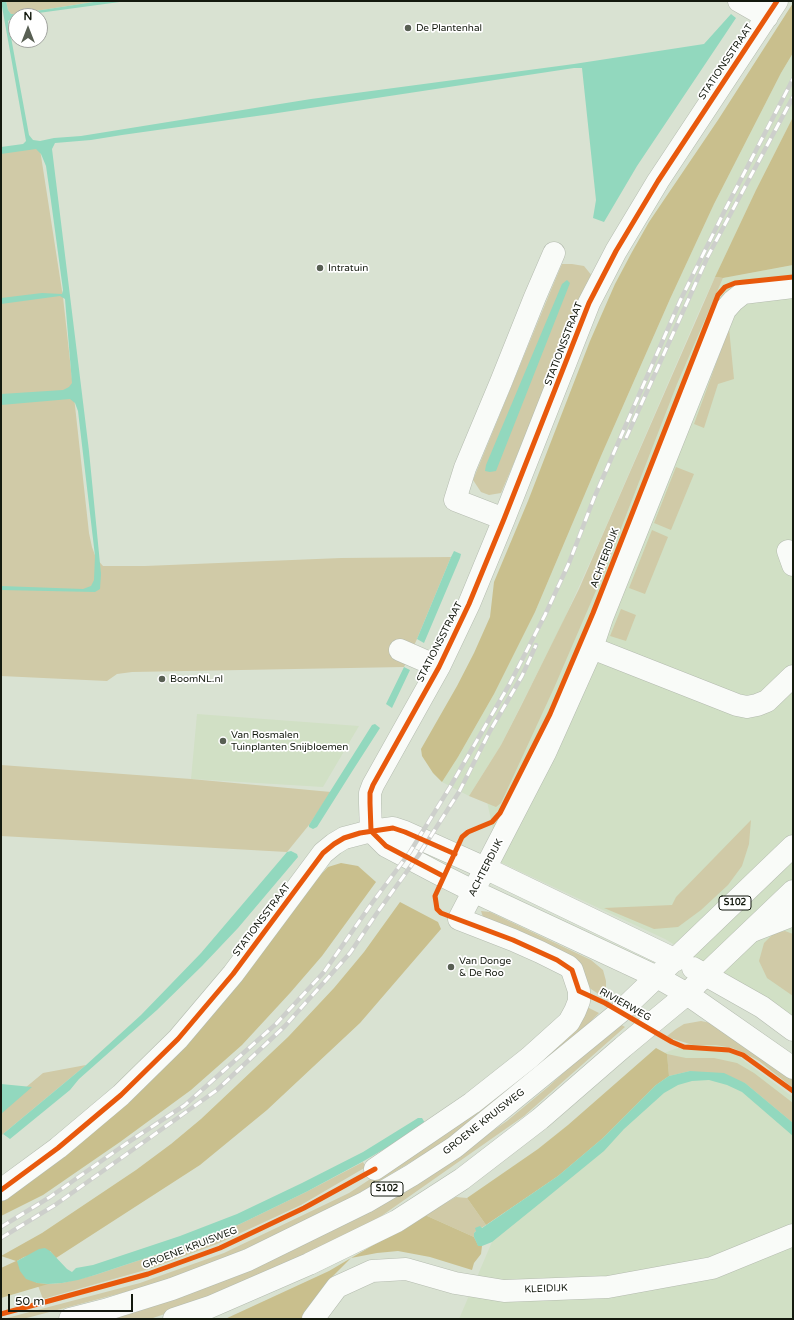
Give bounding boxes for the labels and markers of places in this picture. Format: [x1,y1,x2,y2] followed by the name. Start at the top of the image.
[416,22,482,34] place label: De Plantenhal
[403,23,413,33] marker: De Plantenhal
[328,262,368,274] place label: Intratuin
[315,263,325,273] marker: Intratuin
[170,673,223,685] place label: BoomNL.nl
[157,674,167,684] marker: BoomNL.nl
[231,729,348,752] place label: Van Rosmalen Tuinplanten Snijbloemen
[218,736,228,746] marker: Van Rosmalen Tuinplanten Snijbloemen
[459,955,511,978] place label: Van Donge & De Roo
[446,962,456,972] marker: Van Donge & De Roo

